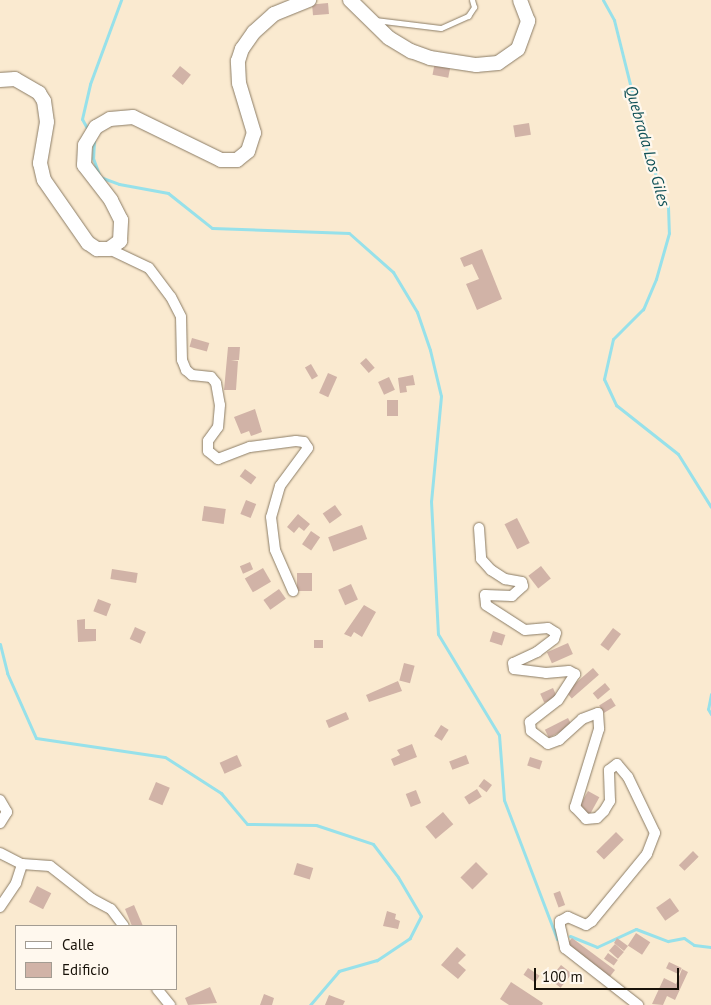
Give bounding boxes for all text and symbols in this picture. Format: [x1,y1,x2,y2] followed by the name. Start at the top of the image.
[622,83,674,209] water label: Quebrada Los Giles
[15,925,178,990] legend
[62,935,94,954] text: Calle
[536,958,681,990] scale bar
[62,960,109,979] text: Edificio
[542,967,583,986] text: 100 m

